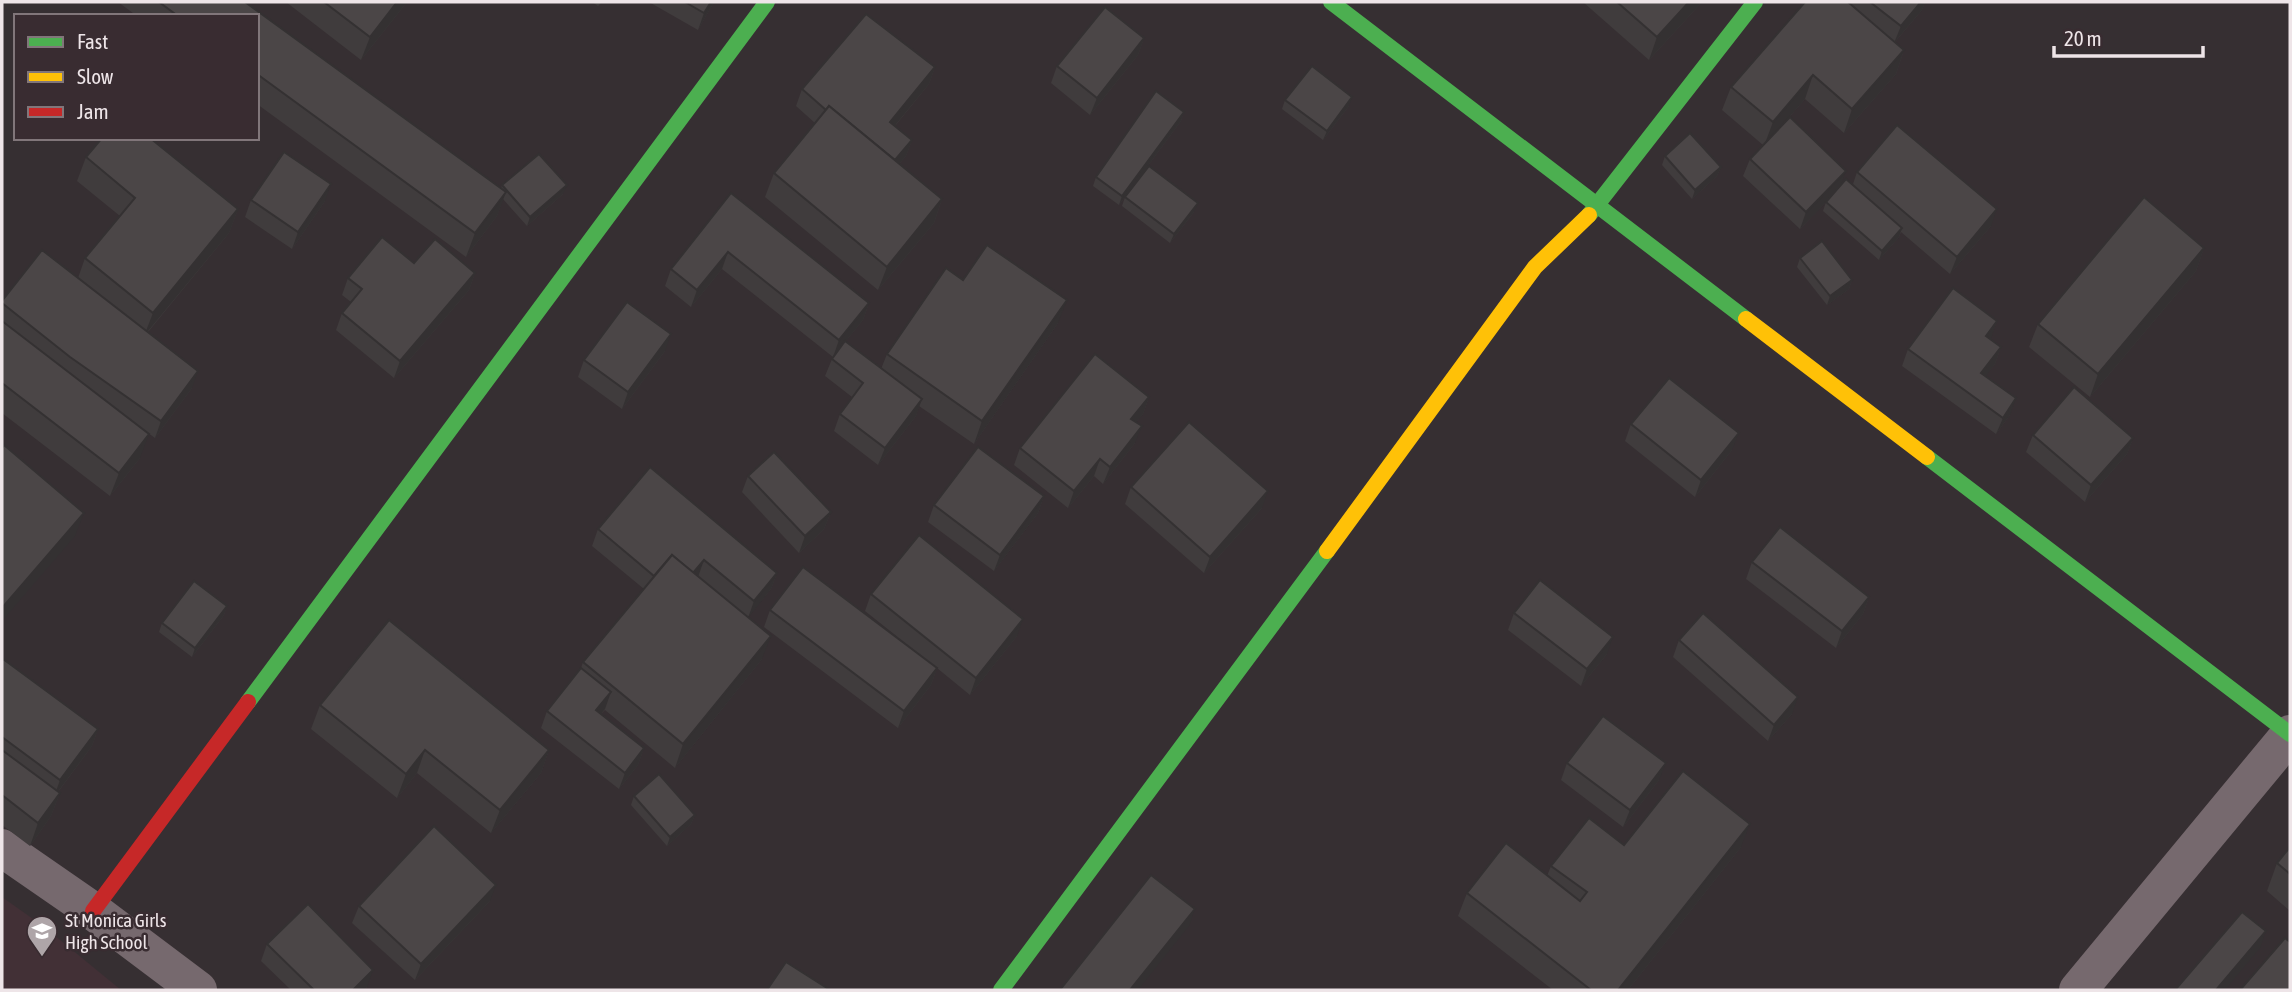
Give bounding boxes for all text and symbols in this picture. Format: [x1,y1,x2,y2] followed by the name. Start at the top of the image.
[14,14,259,140] legend
[2054,14,2203,58] scale bar
[2064,26,2102,50] text: 20 m
[77,29,108,53] text: Fast
[77,64,114,88] text: Slow
[77,99,109,123] text: Jam
[65,909,167,953] place label: St Monica Girls High School
[25,914,59,958] school or university icon: St Monica Girls High School

